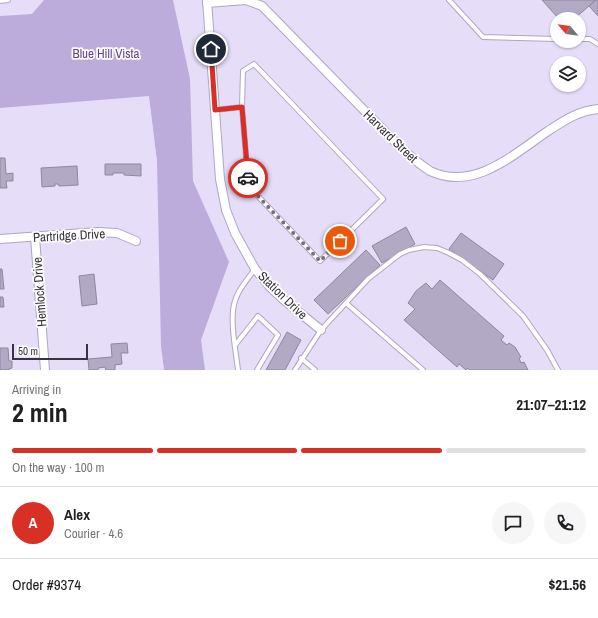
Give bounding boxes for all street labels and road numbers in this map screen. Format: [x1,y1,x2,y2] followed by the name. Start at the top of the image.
[360,106,422,167] street label: Harvard Street
[32,225,106,246] street label: Partridge Drive
[29,256,50,327] street label: Hemlock Drive
[254,268,311,323] street label: Station Drive

